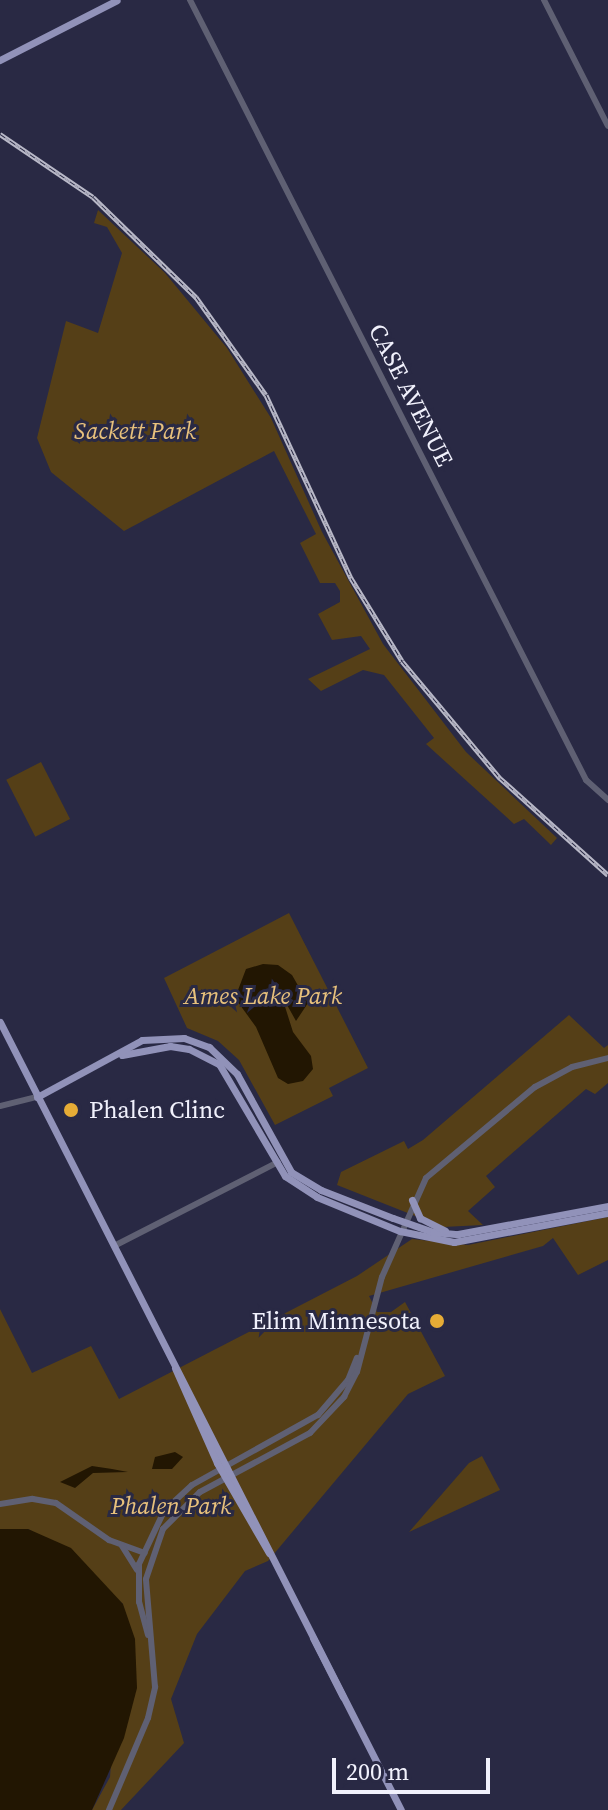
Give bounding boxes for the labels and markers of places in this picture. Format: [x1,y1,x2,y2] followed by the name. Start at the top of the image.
[89,1096,225,1124] place label: Phalen Clinc
[60,1099,82,1121] marker: Phalen Clinc
[252,1307,421,1335] place label: Elim Minnesota
[428,1312,446,1330] marker: Elim Minnesota

